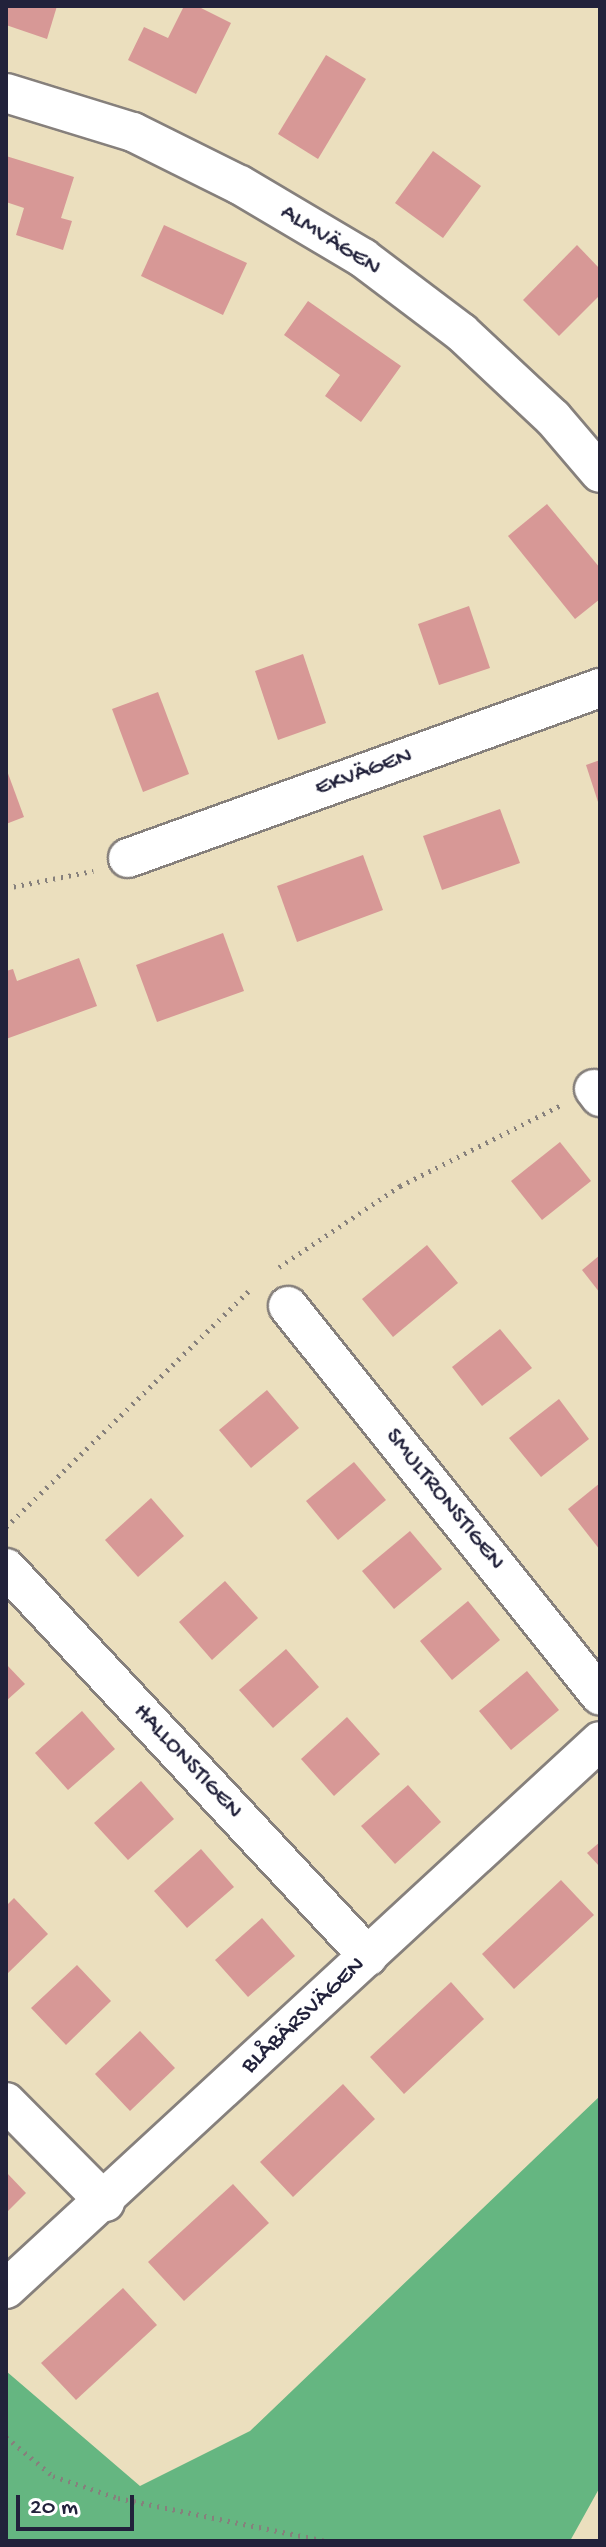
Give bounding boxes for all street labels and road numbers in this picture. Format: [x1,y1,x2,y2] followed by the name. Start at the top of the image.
[275,199,385,283] street label: ALMVÄGEN
[311,742,417,804] street label: EKVÄGEN
[378,1423,510,1577] street label: SMULTRONSTIGEN
[126,1698,248,1826] street label: HALLONSTIGEN
[236,1951,372,2081] street label: BLÅBÄRSVÄGEN

